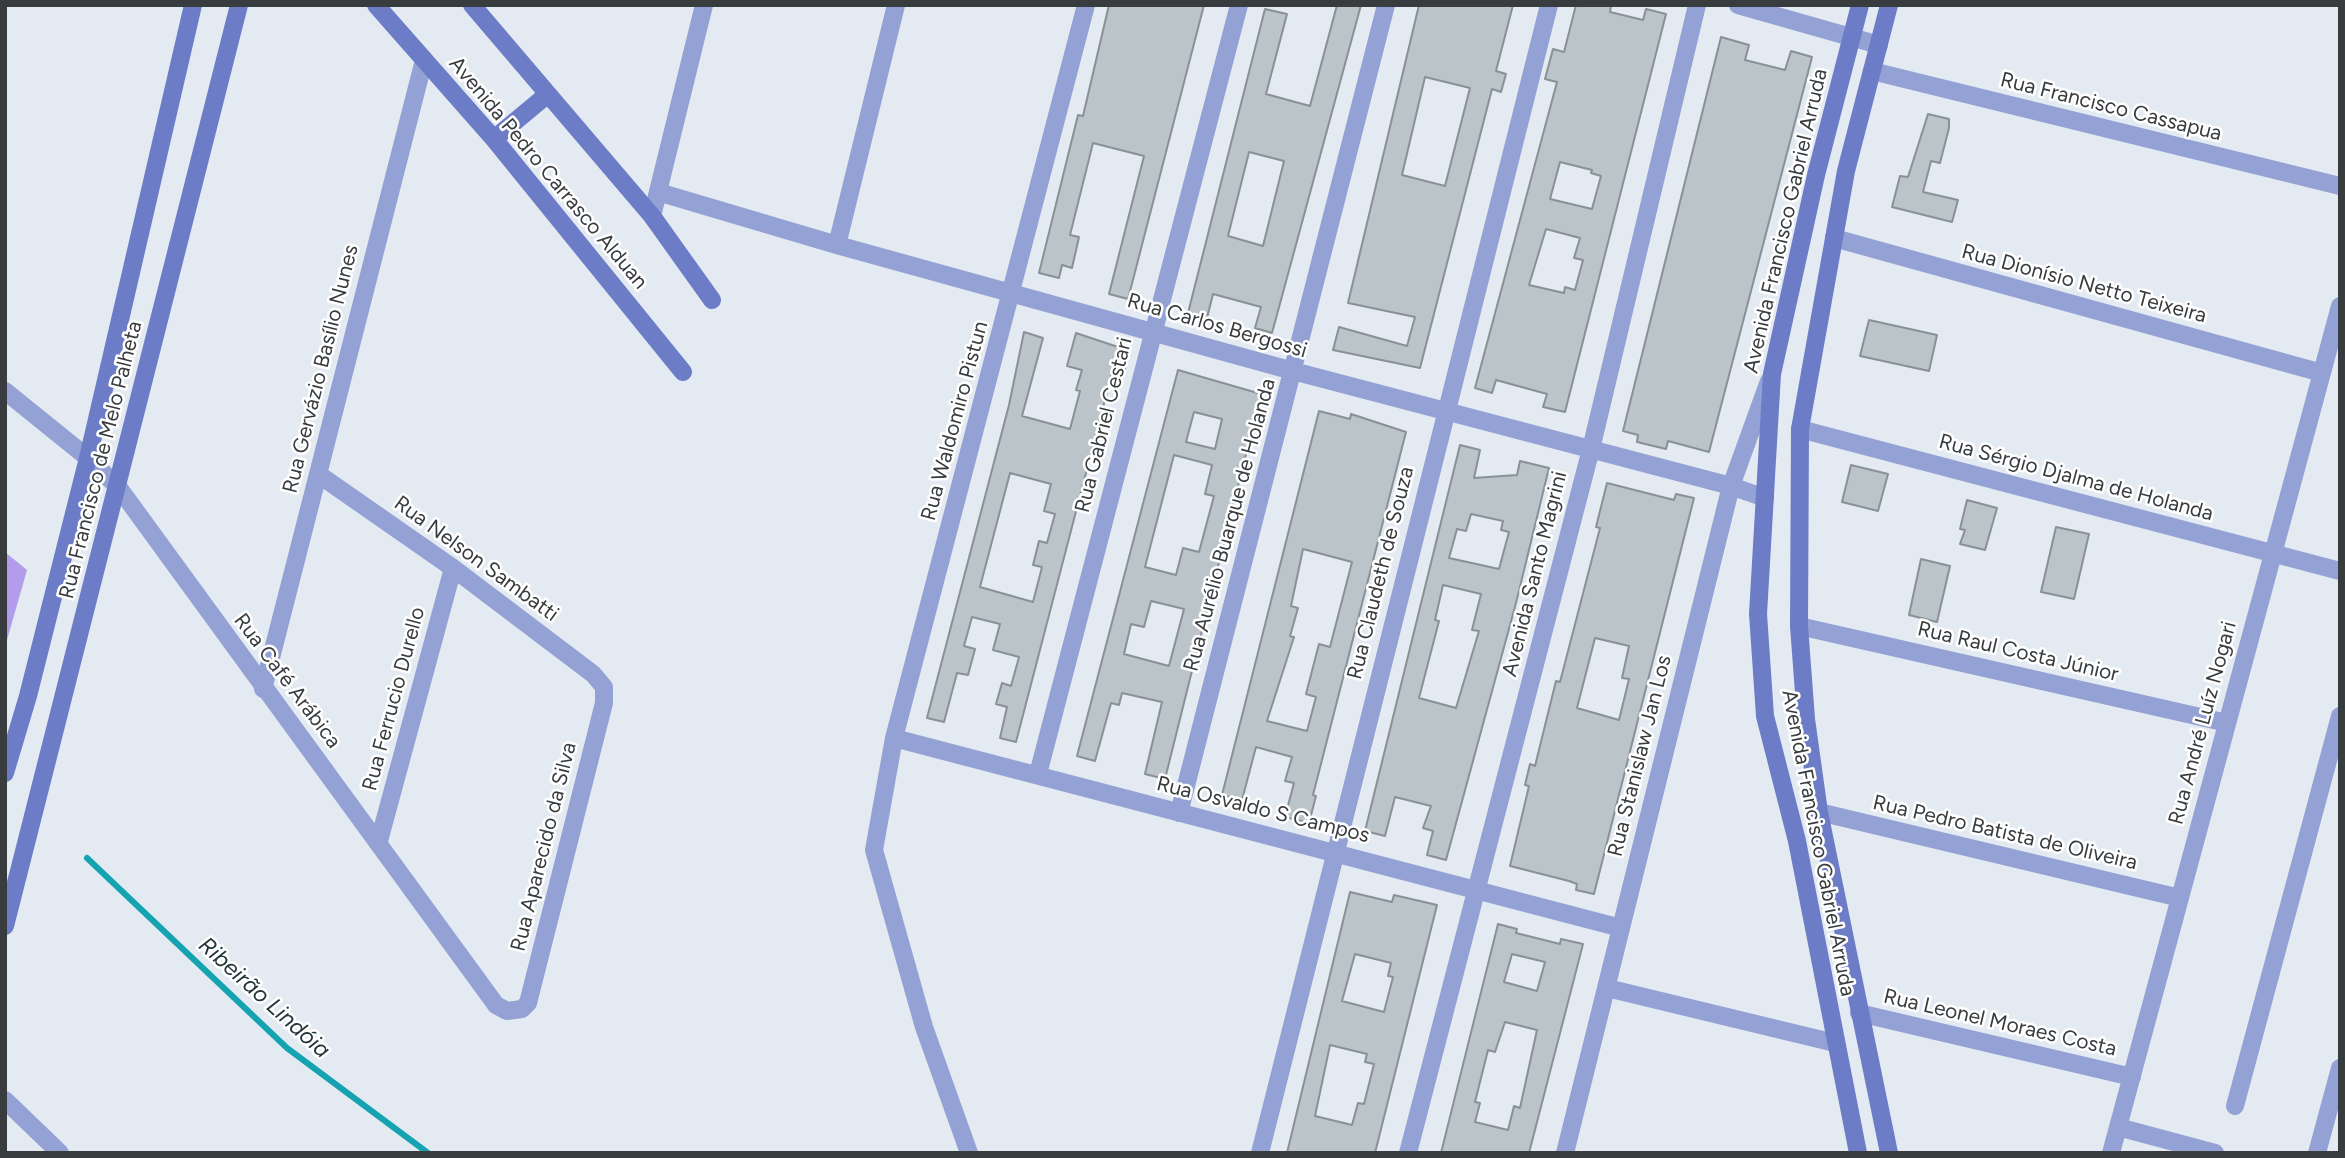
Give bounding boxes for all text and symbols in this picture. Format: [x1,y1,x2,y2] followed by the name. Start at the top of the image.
[443,52,653,294] street label: Avenida Pedro Carrasco Alduan
[1739,66,1833,376] street label: Avenida Francisco Gabriel Arruda
[1998,67,2224,147] street label: Rua Francisco Cassapua
[1959,239,2209,329] street label: Rua Dionísio Netto Teixeira
[278,242,364,496] street label: Rua Gervázio Basílio Nunes
[1124,288,1310,364] street label: Rua Carlos Bergossi
[54,318,148,602] street label: Rua Francisco de Melo Palheta
[916,319,994,523] street label: Rua Waldomiro Pistun
[1070,335,1138,515] street label: Rua Gabriel Cestari
[1179,376,1281,674] street label: Rua Aurélio Buarque de Holanda
[1936,429,2216,527] street label: Rua Sérgio Djalma de Holanda
[1342,464,1420,682] street label: Rua Claudeth de Souza
[1497,469,1573,679] street label: Avenida Santo Magrini
[389,491,563,627] street label: Rua Nelson Sambatti
[357,604,431,794] street label: Rua Ferrucio Durello
[228,609,346,753] street label: Rua Café Arábica
[1915,617,2121,687] street label: Rua Raul Costa Júnior
[2164,619,2242,827] street label: Rua André Luíz Nogari
[1603,653,1677,859] street label: Rua Stanislaw Jan Los
[1776,688,1860,998] street label: Avenida Francisco Gabriel Arruda
[506,740,582,954] street label: Rua Aparecido da Silva
[1154,771,1372,849] street label: Rua Osvaldo S Campos
[1870,790,2140,876] street label: Rua Pedro Batista de Oliveira
[193,932,335,1064] water label: Ribeirão Lindóia
[1881,984,2119,1062] street label: Rua Leonel Moraes Costa

